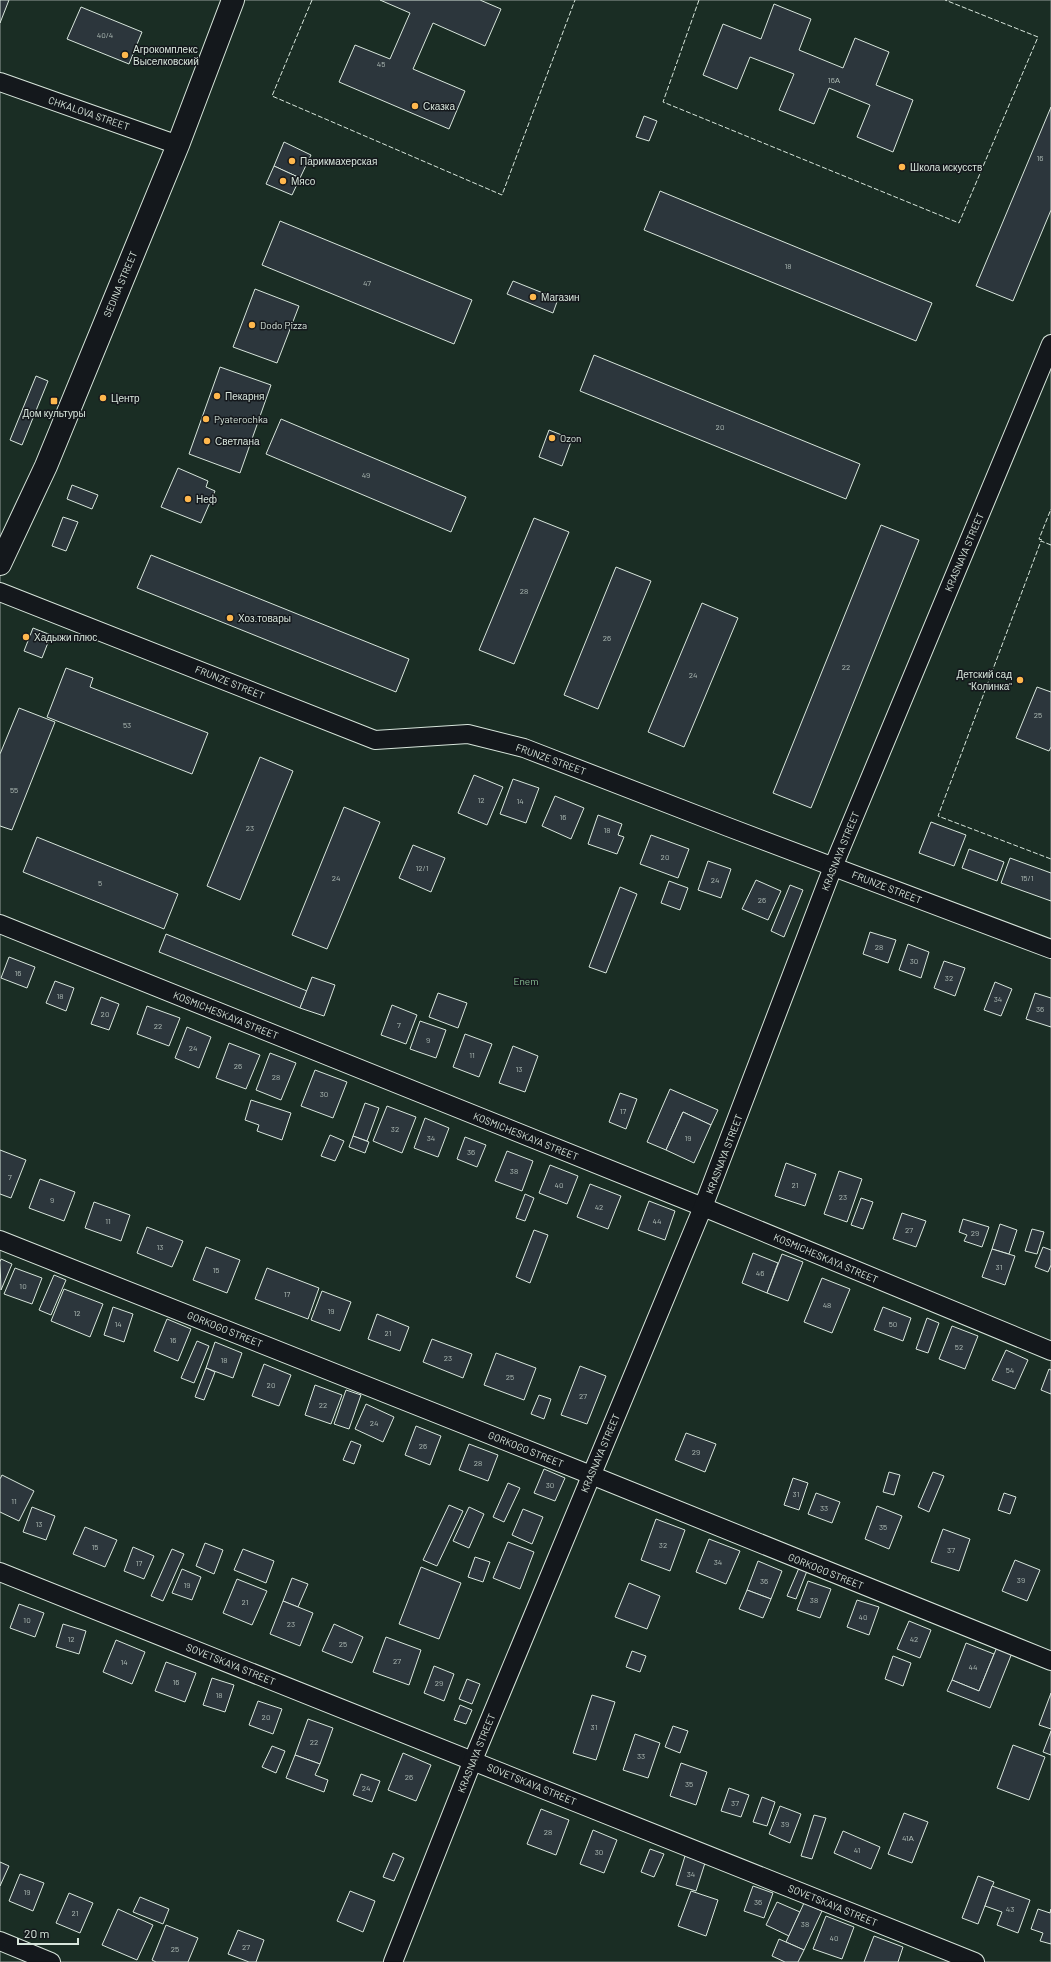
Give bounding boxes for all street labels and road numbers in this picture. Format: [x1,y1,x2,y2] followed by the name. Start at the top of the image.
[47,93,131,133] street label: CHKALOVA STREET
[101,249,139,319] street label: SEDINA STREET
[942,511,986,593] street label: KRASNAYA STREET
[194,663,267,702] street label: FRUNZE STREET
[514,741,588,777] street label: FRUNZE STREET
[819,809,861,892] street label: KRASNAYA STREET
[850,868,924,906] street label: FRUNZE STREET
[172,988,281,1042] street label: KOSMICHESKAYA STREET
[472,1109,581,1163] street label: KOSMICHESKAYA STREET
[703,1112,745,1196] street label: KRASNAYA STREET
[772,1231,880,1286] street label: KOSMICHESKAYA STREET
[186,1308,265,1350] street label: GORKOGO STREET
[578,1412,622,1494] street label: KRASNAYA STREET
[487,1428,566,1470] street label: GORKOGO STREET
[787,1550,866,1592] street label: GORKOGO STREET
[185,1641,278,1688] street label: SOVETSKAYA STREET
[455,1711,497,1794] street label: KRASNAYA STREET
[486,1761,579,1808] street label: SOVETSKAYA STREET
[787,1882,880,1929] street label: SOVETSKAYA STREET

